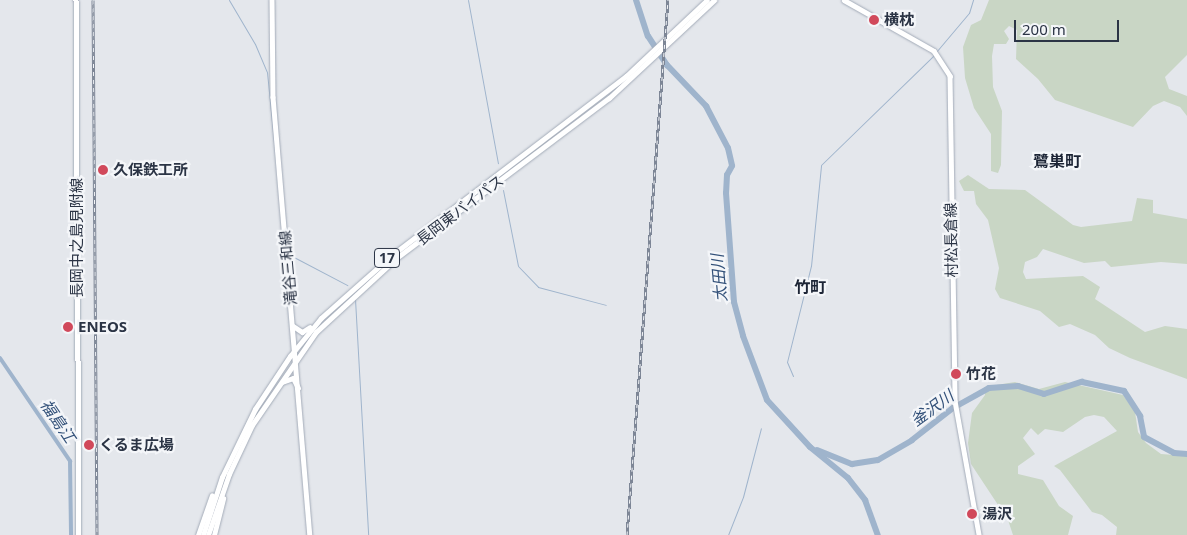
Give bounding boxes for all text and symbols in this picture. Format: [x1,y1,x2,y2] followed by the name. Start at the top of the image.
[1017,10,1122,42] scale bar
[884,11,914,29] place label: 横枕
[868,14,880,26] marker: 横枕
[1022,19,1066,39] text: 200 m
[1033,151,1081,171] district label: 鷺巣町
[113,161,188,179] place label: 久保鉄工所
[97,164,109,176] marker: 久保鉄工所
[413,171,507,249] street label: 長岡東バイパス
[68,178,86,298] street label: 長岡中之島見附線
[941,202,961,278] street label: 村松長倉線
[276,230,300,306] street label: 滝谷三和線
[373,247,401,270] road number: 17
[707,253,731,303] water label: 太田川
[794,277,826,297] district label: 竹町
[78,318,127,336] place label: ENEOS
[62,321,74,333] marker: ENEOS
[966,365,996,383] place label: 竹花
[950,368,962,380] marker: 竹花
[907,386,957,430] water label: 釜沢川
[37,396,79,446] water label: 福島江
[99,436,174,454] place label: くるま広場
[83,439,95,451] marker: くるま広場
[982,505,1012,523] place label: 湯沢
[966,508,978,520] marker: 湯沢

